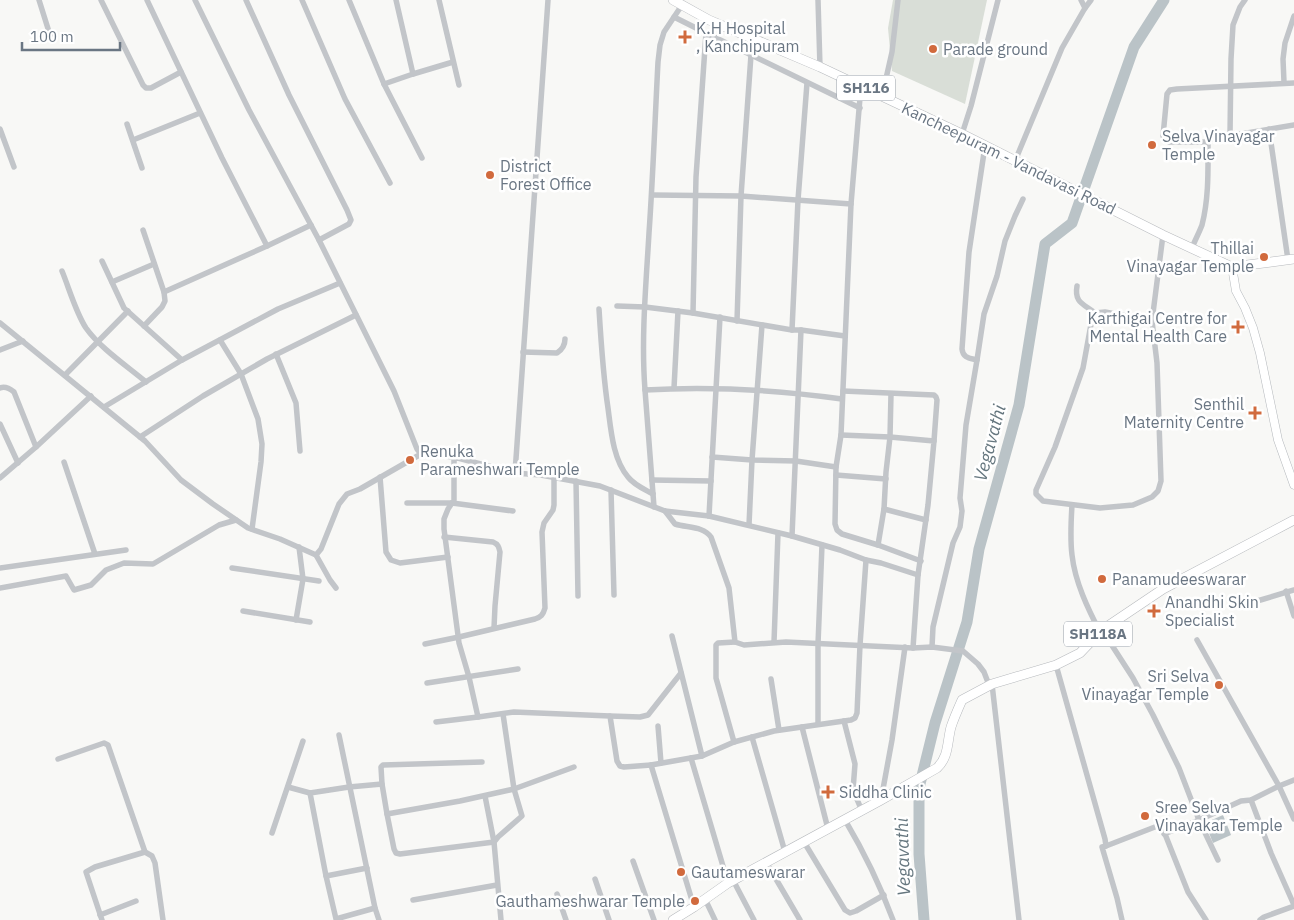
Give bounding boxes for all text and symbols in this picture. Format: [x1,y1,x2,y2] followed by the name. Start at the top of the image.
[696,18,800,56] place label: K.H Hospital , Kanchipuram
[22,20,120,52] scale bar
[30,27,74,46] text: 100 m
[678,30,692,44] marker: K.H Hospital , Kanchipuram
[943,39,1048,59] place label: Parade ground
[927,43,939,55] marker: Parade ground
[837,76,895,100] road number: SH116
[899,97,1119,219] street label: Kancheepuram - Vandavasi Road
[1162,126,1275,164] place label: Selva Vinayagar Temple
[1146,139,1158,151] marker: Selva Vinayagar Temple
[500,156,592,194] place label: District Forest Office
[484,169,496,181] marker: District Forest Office
[1127,238,1254,276] place label: Thillai Vinayagar Temple
[1258,251,1270,263] marker: Thillai Vinayagar Temple
[1087,308,1227,346] place label: Karthigai Centre for Mental Health Care
[1231,320,1245,334] marker: Karthigai Centre for Mental Health Care
[1124,394,1244,432] place label: Senthil Maternity Centre
[968,402,1011,484] water label: Vegavathi
[1248,406,1262,420] marker: Senthil Maternity Centre
[420,441,580,479] place label: Renuka Parameshwari Temple
[404,454,416,466] marker: Renuka Parameshwari Temple
[1112,569,1246,589] place label: Panamudeeswarar
[1096,573,1108,585] marker: Panamudeeswarar
[1165,592,1259,630] place label: Anandhi Skin Specialist
[1147,604,1161,618] marker: Anandhi Skin Specialist
[1064,622,1132,646] road number: SH118A
[1082,666,1209,704] place label: Sri Selva Vinayagar Temple
[1213,679,1225,691] marker: Sri Selva Vinayagar Temple
[839,782,932,802] place label: Siddha Clinic
[821,785,835,799] marker: Siddha Clinic
[1155,797,1283,835] place label: Sree Selva Vinayakar Temple
[1139,810,1151,822] marker: Sree Selva Vinayakar Temple
[890,817,915,897] water label: Vegavathi
[691,862,805,882] place label: Gautameswarar
[675,866,687,878] marker: Gautameswarar
[495,891,685,911] place label: Gauthameshwarar Temple
[689,895,701,907] marker: Gauthameshwarar Temple

